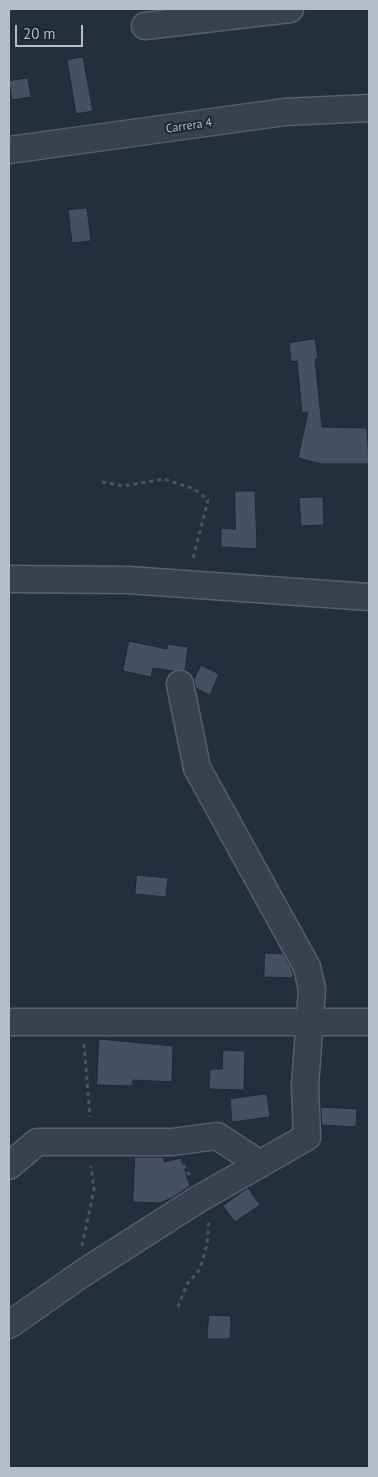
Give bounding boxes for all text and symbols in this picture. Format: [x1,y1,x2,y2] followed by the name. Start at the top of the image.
[18,15,85,47] scale bar
[23,24,56,43] text: 20 m
[165,116,213,136] street label: Carrera 4

